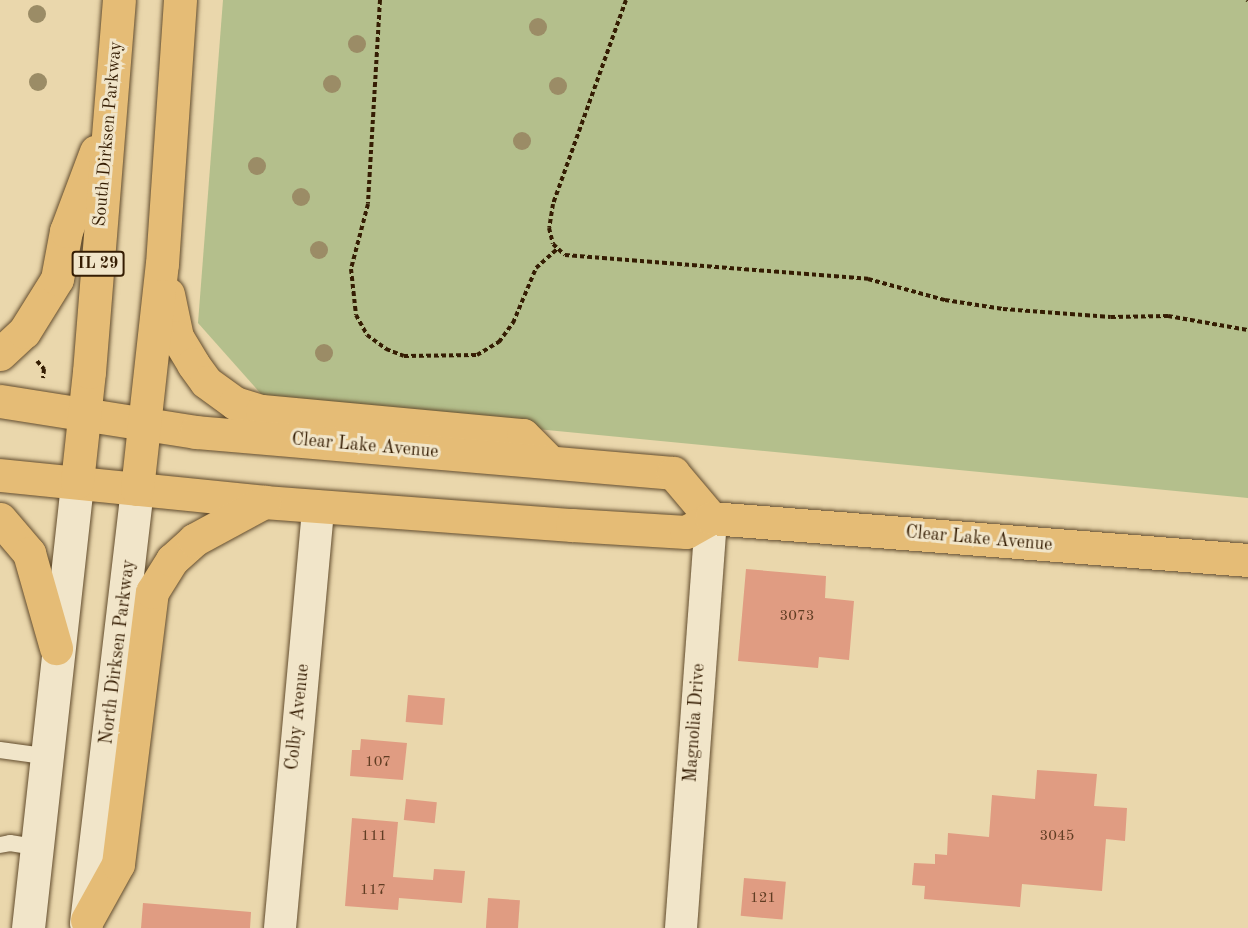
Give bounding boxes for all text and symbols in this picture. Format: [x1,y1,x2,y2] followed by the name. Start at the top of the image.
[89,40,127,228] street label: South Dirksen Parkway
[71,251,125,277] road number: IL 29
[291,429,439,463] street label: Clear Lake Avenue
[905,522,1053,556] street label: Clear Lake Avenue
[96,558,140,746] street label: North Dirksen Parkway
[780,608,814,626] house number: 3073
[282,663,314,771] street label: Colby Avenue
[680,663,710,783] street label: Magnolia Drive
[365,754,391,772] house number: 107
[361,828,387,846] house number: 111
[1040,828,1074,846] house number: 3045
[360,882,386,900] house number: 117
[750,890,776,908] house number: 121

